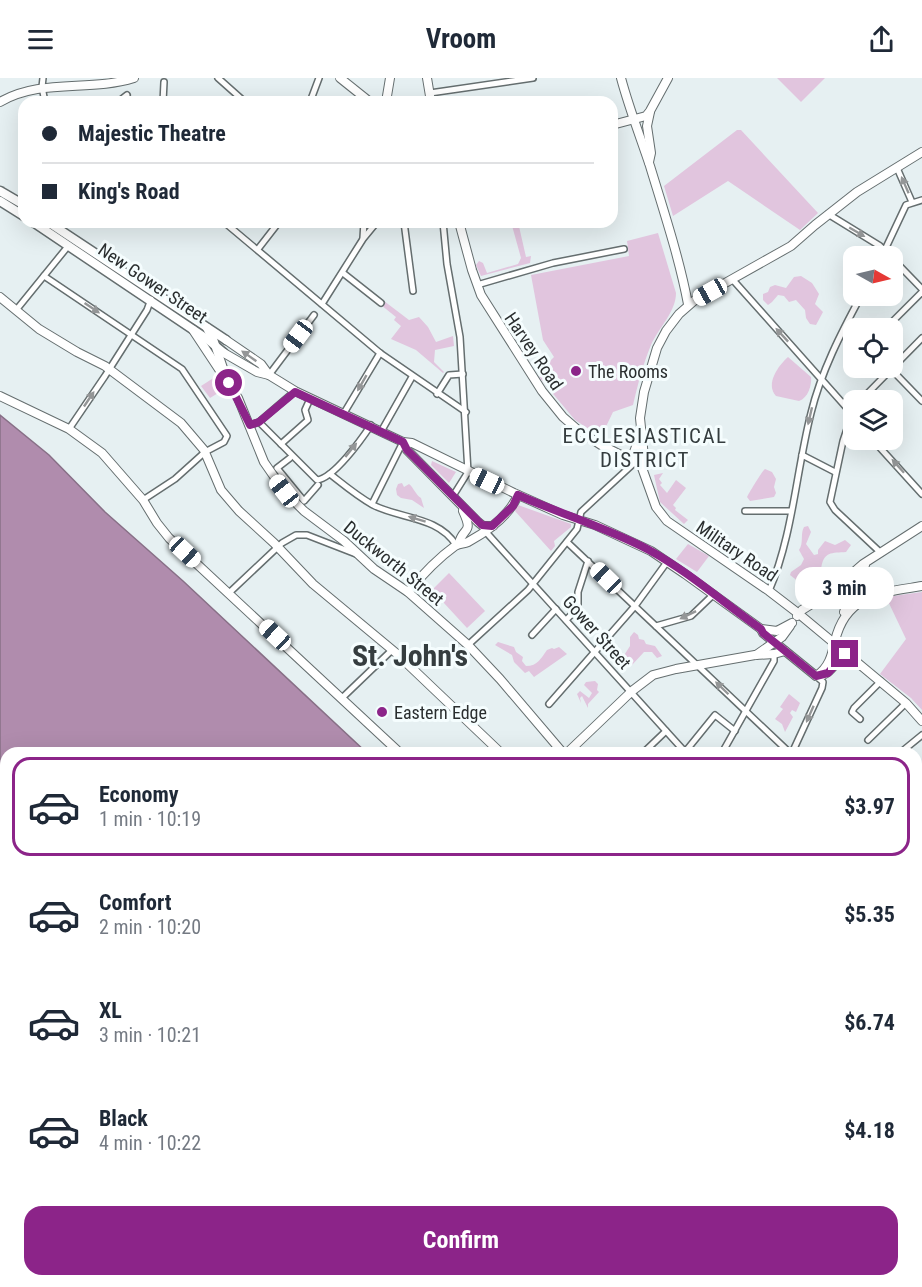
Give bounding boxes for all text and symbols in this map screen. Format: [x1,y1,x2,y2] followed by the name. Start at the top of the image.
[24,23,57,56] icon: menu
[426,23,496,55] text: Vroom
[865,23,898,56] icon: share
[78,121,226,146] text: Majestic Theatre
[900,175,910,193] one-way arrow
[78,179,180,204] text: King's Road
[849,227,866,237] one-way arrow
[94,239,212,327] street label: New Gower Street
[843,246,903,306] north arrow
[843,246,903,450] map controls
[690,275,730,309] car
[84,302,100,314] one-way arrow
[500,308,568,394] street label: Harvey Road
[280,316,316,356] car
[843,318,903,378] button: locate
[775,328,789,343] one-way arrow
[241,350,257,362] one-way arrow
[588,361,668,382] place label: The Rooms
[569,364,583,378] marker: The Rooms
[215,369,242,396] route start
[357,375,367,392] one-way arrow
[843,390,903,450] button: layers
[83,391,94,407] one-way arrow
[805,407,814,426] one-way arrow
[562,424,728,472] district label: ECCLESIASTICAL DISTRICT
[344,443,357,458] one-way arrow
[891,459,905,474] one-way arrow
[467,465,507,497] car
[266,471,302,511] car
[408,514,426,523] one-way arrow
[340,516,448,610] street label: Duckworth Street
[692,516,782,586] street label: Military Road
[166,533,204,571] car
[587,559,625,597] car
[796,567,894,609] callout: 3 min
[822,576,867,600] text: 3 min
[559,591,635,673] street label: Gower Street
[679,610,697,620] one-way arrow
[256,616,294,654] car
[352,638,468,673] district label: St. John's
[831,640,858,667] route end
[715,682,729,696] one-way arrow
[394,702,487,723] place label: Eastern Edge
[375,705,389,719] marker: Eastern Edge
[806,705,815,722] one-way arrow
[27,780,81,834] icon: car
[99,782,179,807] text: Economy
[844,794,895,819] text: $3.97
[99,807,201,831] text: 1 min · 10:19
[27,888,81,942] icon: car
[99,890,172,915] text: Comfort
[844,902,895,927] text: $5.35
[99,915,201,939] text: 2 min · 10:20
[27,996,81,1050] icon: car
[99,998,122,1023] text: XL
[844,1010,895,1035] text: $6.74
[99,1023,201,1047] text: 3 min · 10:21
[27,1104,81,1158] icon: car
[99,1106,148,1131] text: Black
[844,1118,895,1143] text: $4.18
[99,1131,201,1155] text: 4 min · 10:22
[24,1206,898,1275] button: Confirm

